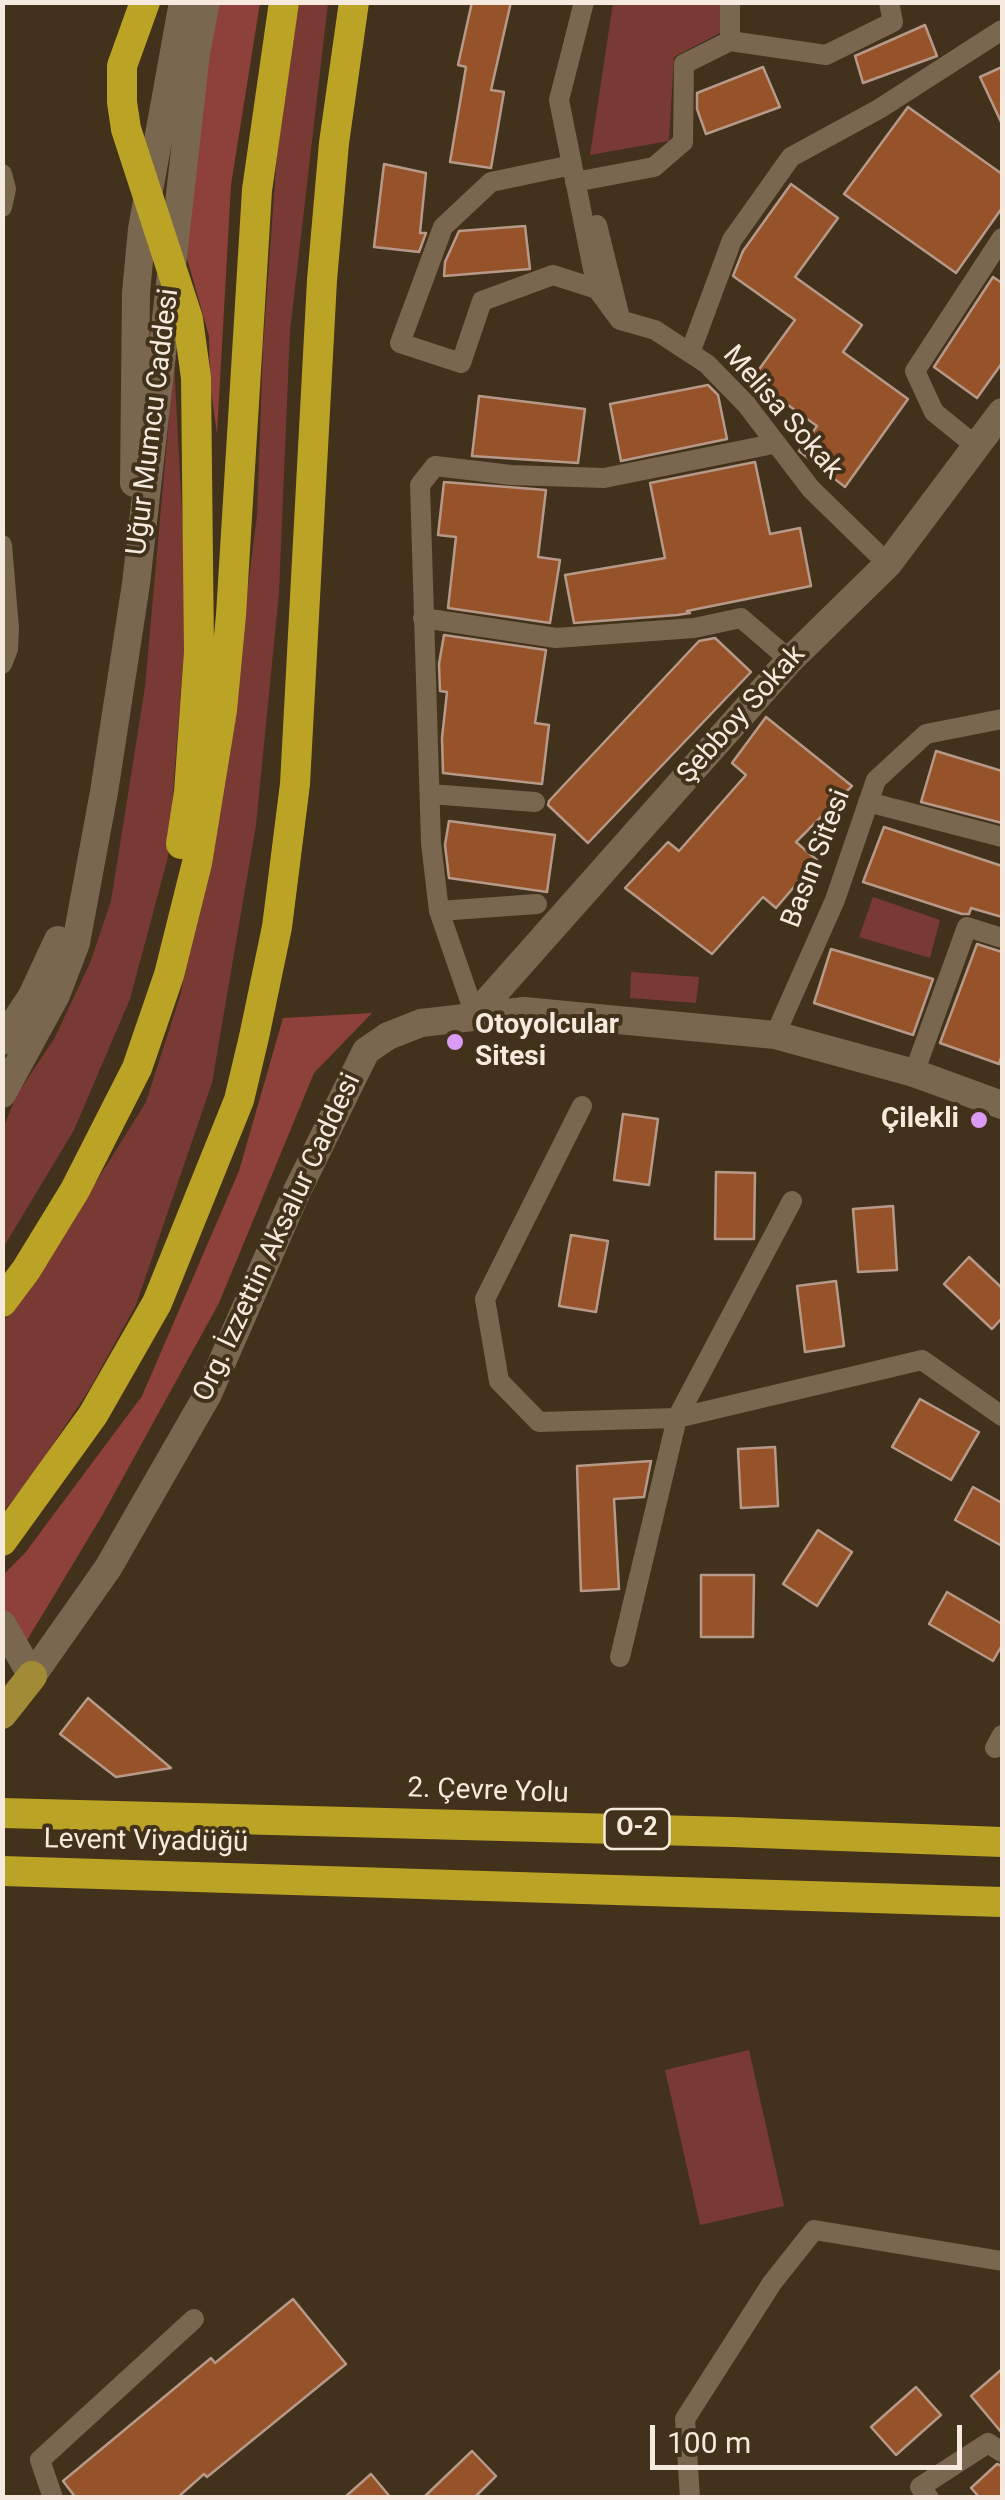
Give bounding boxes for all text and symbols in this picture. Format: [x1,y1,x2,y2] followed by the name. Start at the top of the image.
[121,287,187,557] street label: Uğur Mumcu Caddesi
[715,339,849,487] street label: Melisa Sokak
[671,639,813,791] street label: Şebboy Sokak
[775,785,859,933] street label: Basın Sitesi
[475,1009,619,1075] place label: Otoyolcular Sitesi
[444,1031,466,1053] marker: Otoyolcular Sitesi
[187,1069,369,1407] street label: Org. İzzettin Aksalur Caddesi
[881,1103,959,1137] place label: Çilekli
[968,1109,990,1131] marker: Çilekli
[407,1772,569,1812] street label: 2. Çevre Yolu
[604,1809,670,1849] road number: O-2
[43,1823,249,1861] street label: Levent Viyadüğü
[655,2405,968,2467] scale bar
[667,2425,751,2460] text: 100 m

